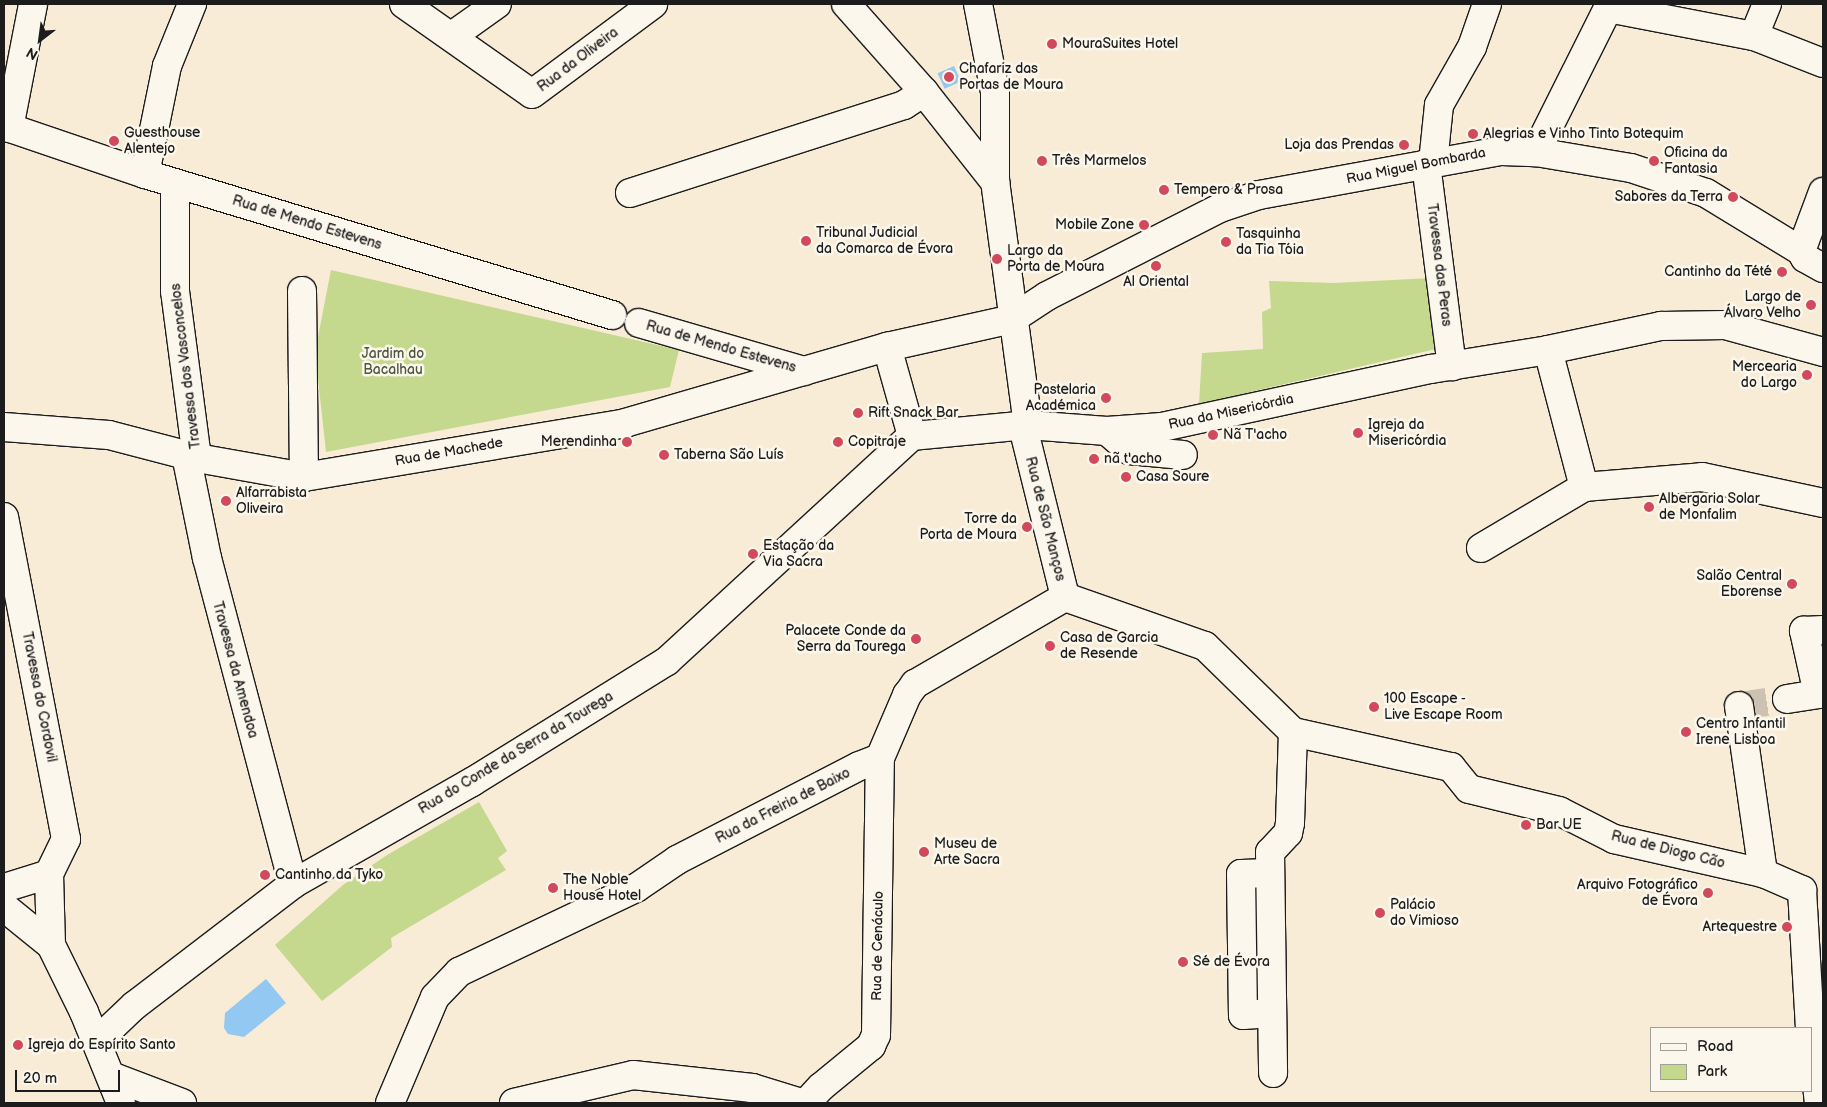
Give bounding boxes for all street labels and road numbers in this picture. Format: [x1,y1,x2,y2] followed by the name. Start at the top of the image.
[534,24,622,96] street label: Rua da Oliveira
[1345,144,1487,188] street label: Rua Miguel Bombarda
[230,192,384,254] street label: Rua de Mendo Estevens
[1423,203,1455,327] street label: Travessa das Peras
[167,282,205,450] street label: Travessa dos Vasconcelos
[644,317,798,377] street label: Rua de Mendo Estevens
[1167,391,1295,433] street label: Rua da Misericórdia
[394,434,504,470] street label: Rua de Machede
[1021,455,1069,583] street label: Rua de São Manços
[209,600,261,740] street label: Travessa da Amendoa
[18,630,60,764] street label: Travessa do Cordovil
[415,688,617,818] street label: Rua do Conde da Serra da Tourega
[713,765,853,847] street label: Rua da Freiria de Baixo
[1609,828,1727,872] street label: Rua de Diogo Cão
[869,891,887,1001] street label: Rua de Cenáculo

